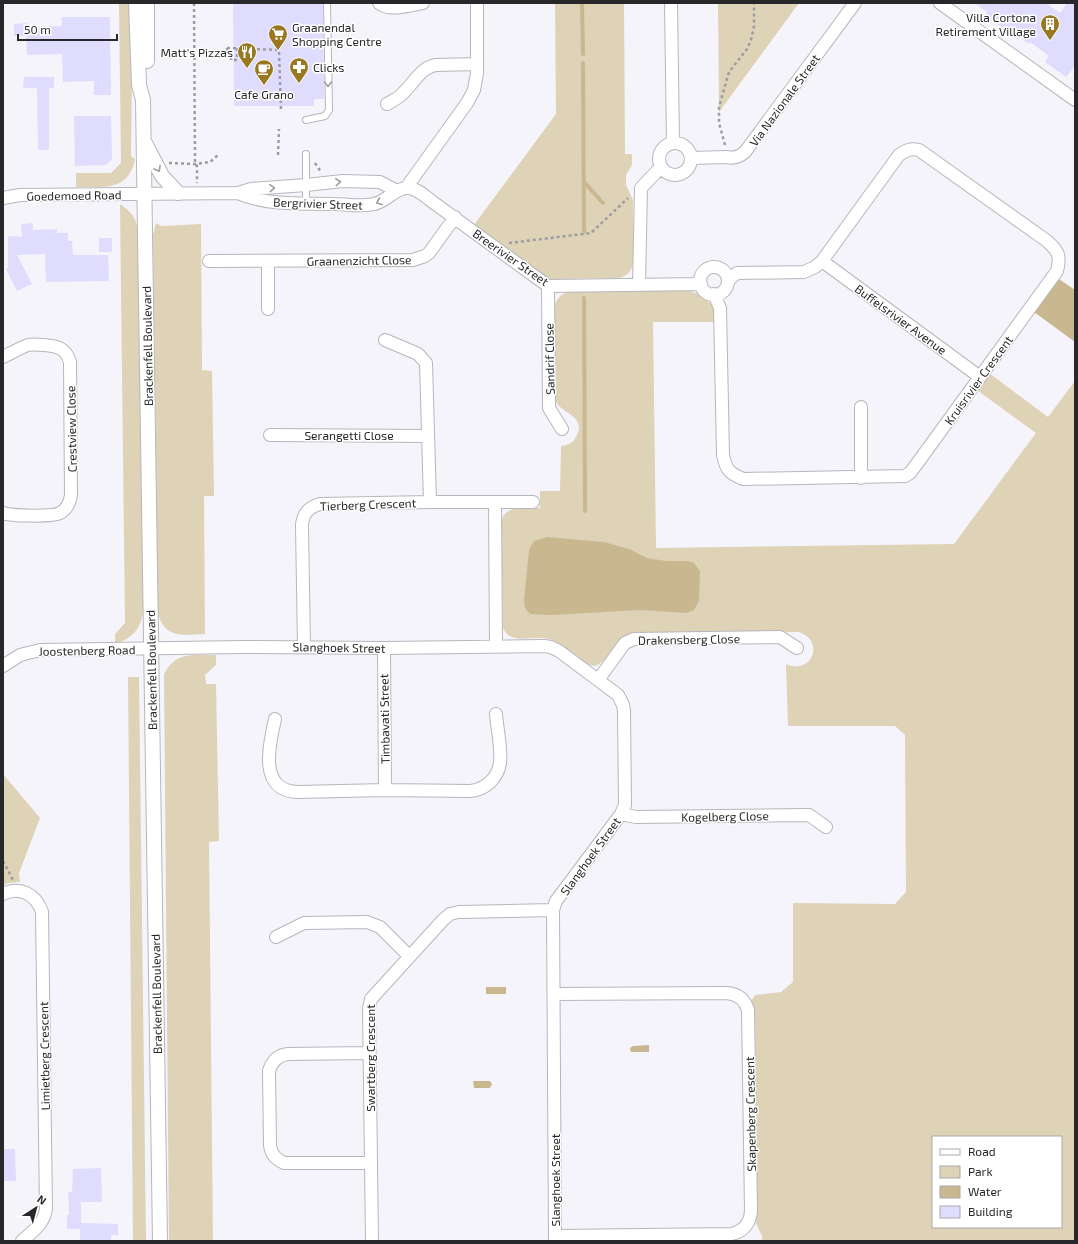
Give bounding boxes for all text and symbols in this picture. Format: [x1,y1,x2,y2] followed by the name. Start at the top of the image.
[936,10,1036,38] place label: Villa Cortona Retirement Village
[1039,13,1061,41] building icon: Villa Cortona Retirement Village
[18,16,117,42] scale bar
[292,20,382,48] place label: Graanendal Shopping Centre
[24,22,51,36] text: 50 m
[267,23,289,51] supermarket icon: Graanendal Shopping Centre
[236,41,258,69] restaurant icon: Matt's Pizzas
[160,45,233,59] place label: Matt's Pizzas
[746,51,822,149] street label: Via Nazionale Street
[288,56,310,84] pharmacy icon: Clicks
[253,58,275,86] cafe icon: Cafe Grano
[313,60,344,74] place label: Clicks
[324,81,332,87] one-way arrow
[234,87,294,101] place label: Cafe Grano
[154,165,161,172] one-way arrow
[335,177,341,186] one-way arrow
[269,183,275,192] one-way arrow
[26,187,122,203] street label: Goedemoed Road
[273,194,363,212] street label: Bergrivier Street
[376,197,383,205] one-way arrow
[470,226,552,289] street label: Breerivier Street
[306,252,412,268] street label: Graanenzicht Close
[853,281,949,357] street label: Buffelsrivier Avenue
[139,286,155,406] street label: Brackenfell Boulevard
[541,323,557,395] street label: Sandrif Close
[941,332,1015,427] street label: Kruisrivier Crescent
[63,386,79,472] street label: Crestview Close
[304,428,394,442] street label: Serangetti Close
[320,495,417,513] street label: Tierberg Crescent
[143,610,159,730] street label: Brackenfell Boulevard
[638,631,740,647] street label: Drakensberg Close
[292,639,386,655] street label: Slanghoek Street
[38,642,136,658] street label: Joostenberg Road
[376,673,392,764] street label: Timbavati Street
[681,808,769,824] street label: Kogelberg Close
[557,814,623,898] street label: Slanghoek Street
[148,934,164,1054] street label: Brackenfell Boulevard
[36,1001,52,1111] street label: Limietberg Crescent
[363,1004,377,1112] street label: Swartberg Crescent
[742,1056,758,1172] street label: Skapenberg Crescent
[548,1133,562,1226] street label: Slanghoek Street
[932,1136,1062,1228] legend
[968,1144,996,1158] text: Road
[968,1164,993,1178] text: Park
[968,1184,1002,1198] text: Water
[16,1188,56,1228] north arrow
[35,1192,49,1207] text: N
[968,1204,1013,1218] text: Building

